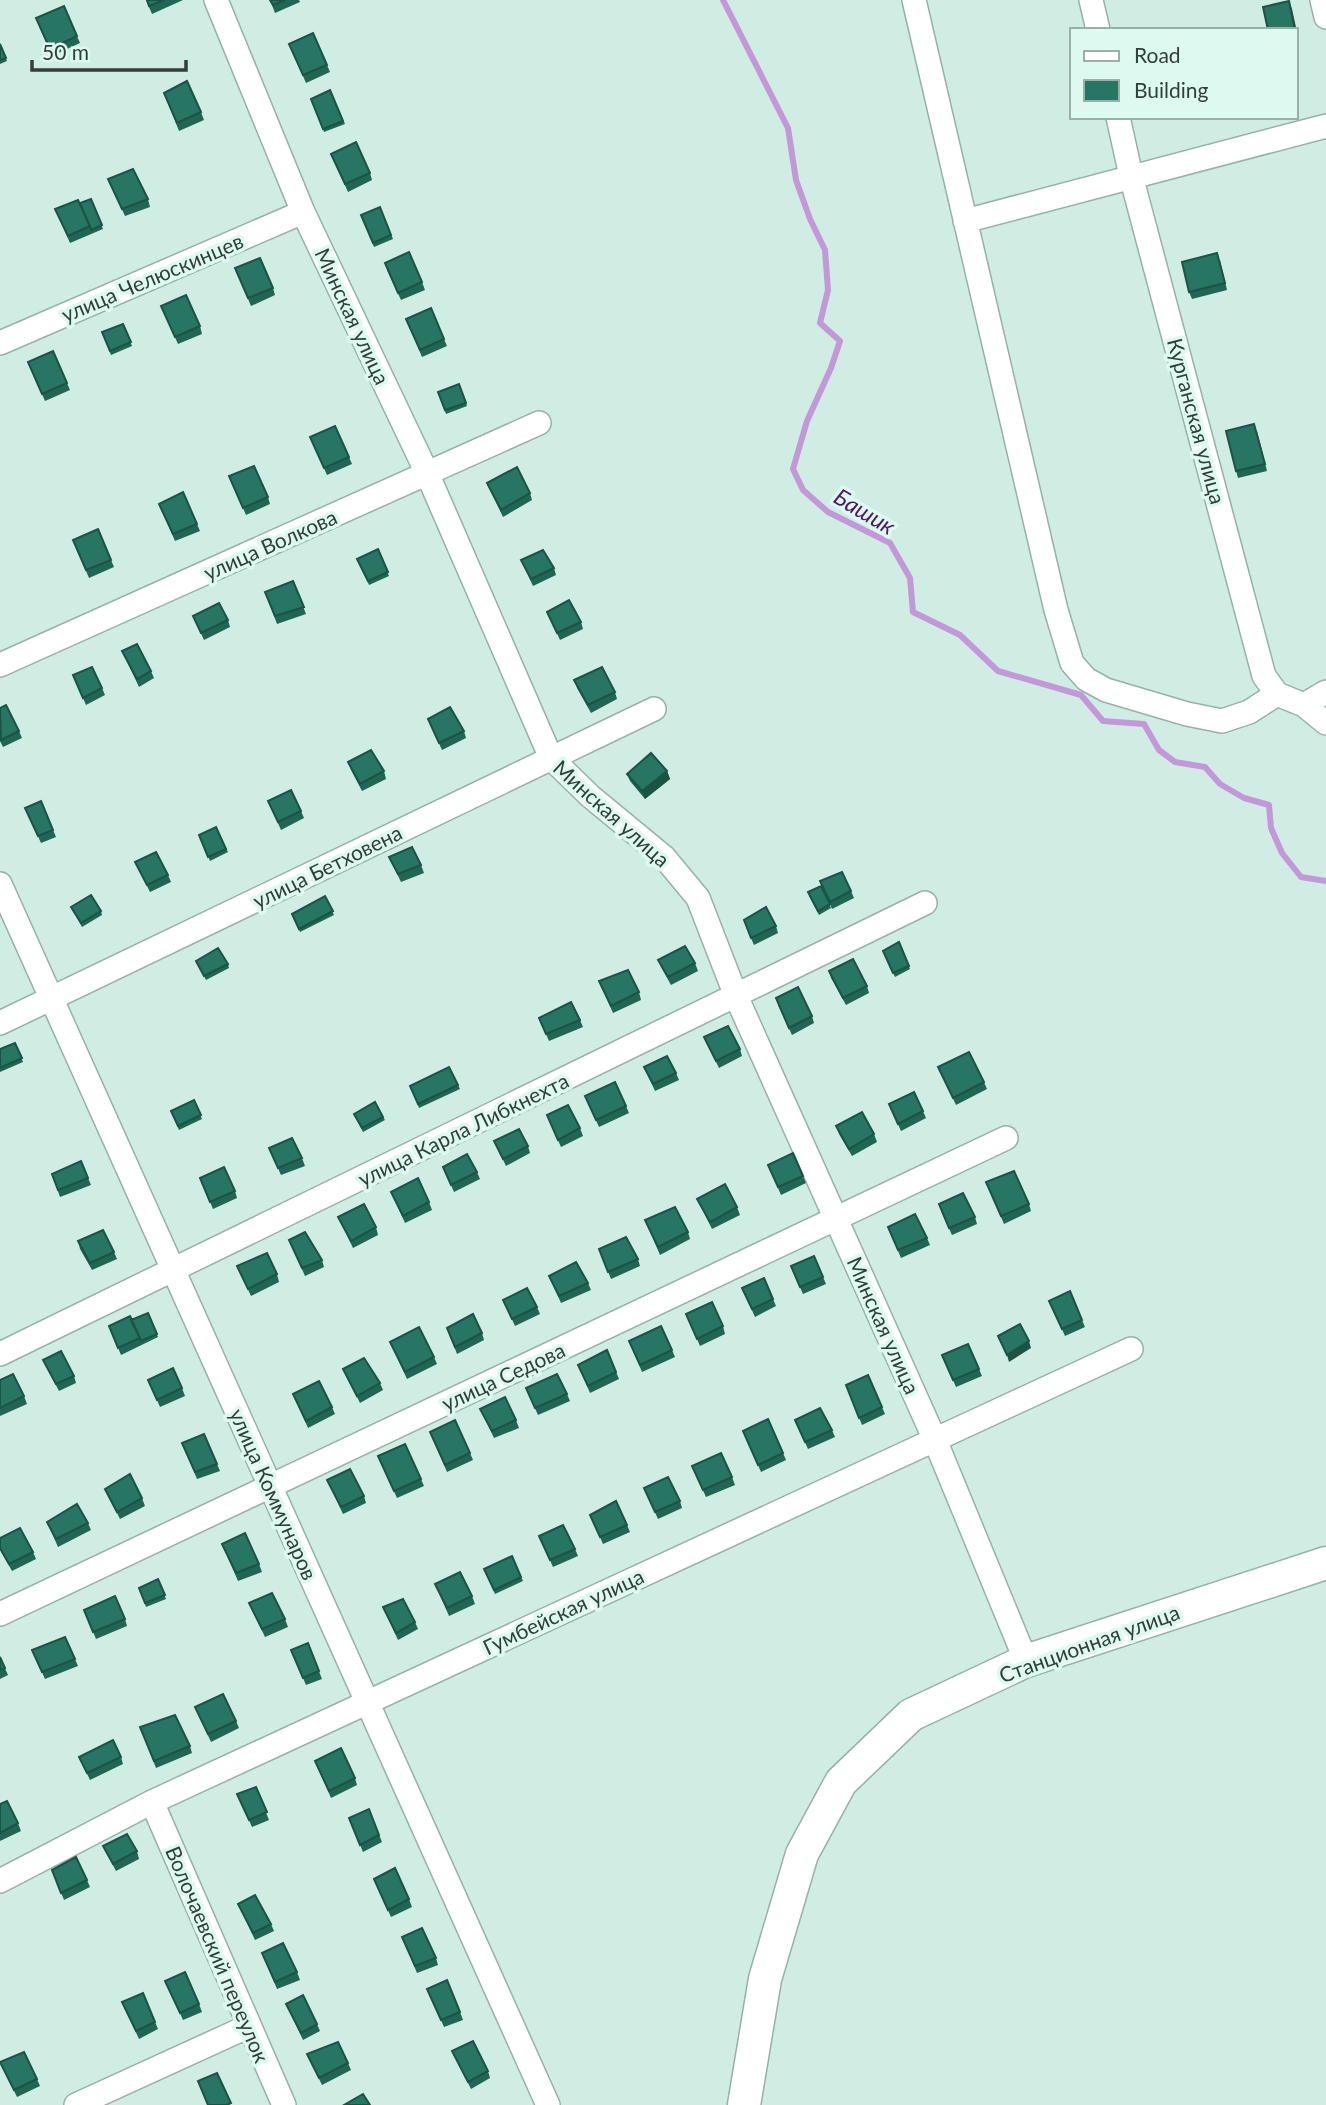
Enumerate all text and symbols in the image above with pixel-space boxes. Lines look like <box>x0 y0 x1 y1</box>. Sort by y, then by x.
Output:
scale bar <box>32 28 186 72</box>
legend <box>1070 28 1298 119</box>
text: 50 m <box>42 39 89 64</box>
text: Road <box>1134 42 1181 67</box>
text: Building <box>1134 77 1209 102</box>
street label: улица Челюскинцев <box>57 227 247 327</box>
street label: Минская улица <box>310 244 396 388</box>
street label: Курганская улица <box>1163 335 1231 507</box>
water label: Башик <box>829 482 901 540</box>
street label: улица Волкова <box>199 503 341 585</box>
street label: Минская улица <box>549 754 675 872</box>
street label: улица Бетховена <box>248 819 406 913</box>
street label: улица Карла Либкнехта <box>354 1067 572 1191</box>
street label: Минская улица <box>843 1252 925 1398</box>
street label: улица Седова <box>437 1337 569 1415</box>
street label: улица Коммунаров <box>225 1405 323 1583</box>
street label: Гумбейская улица <box>479 1563 647 1659</box>
street label: Станционная улица <box>995 1599 1183 1687</box>
street label: Волочаевский переулок <box>161 1842 275 2066</box>

